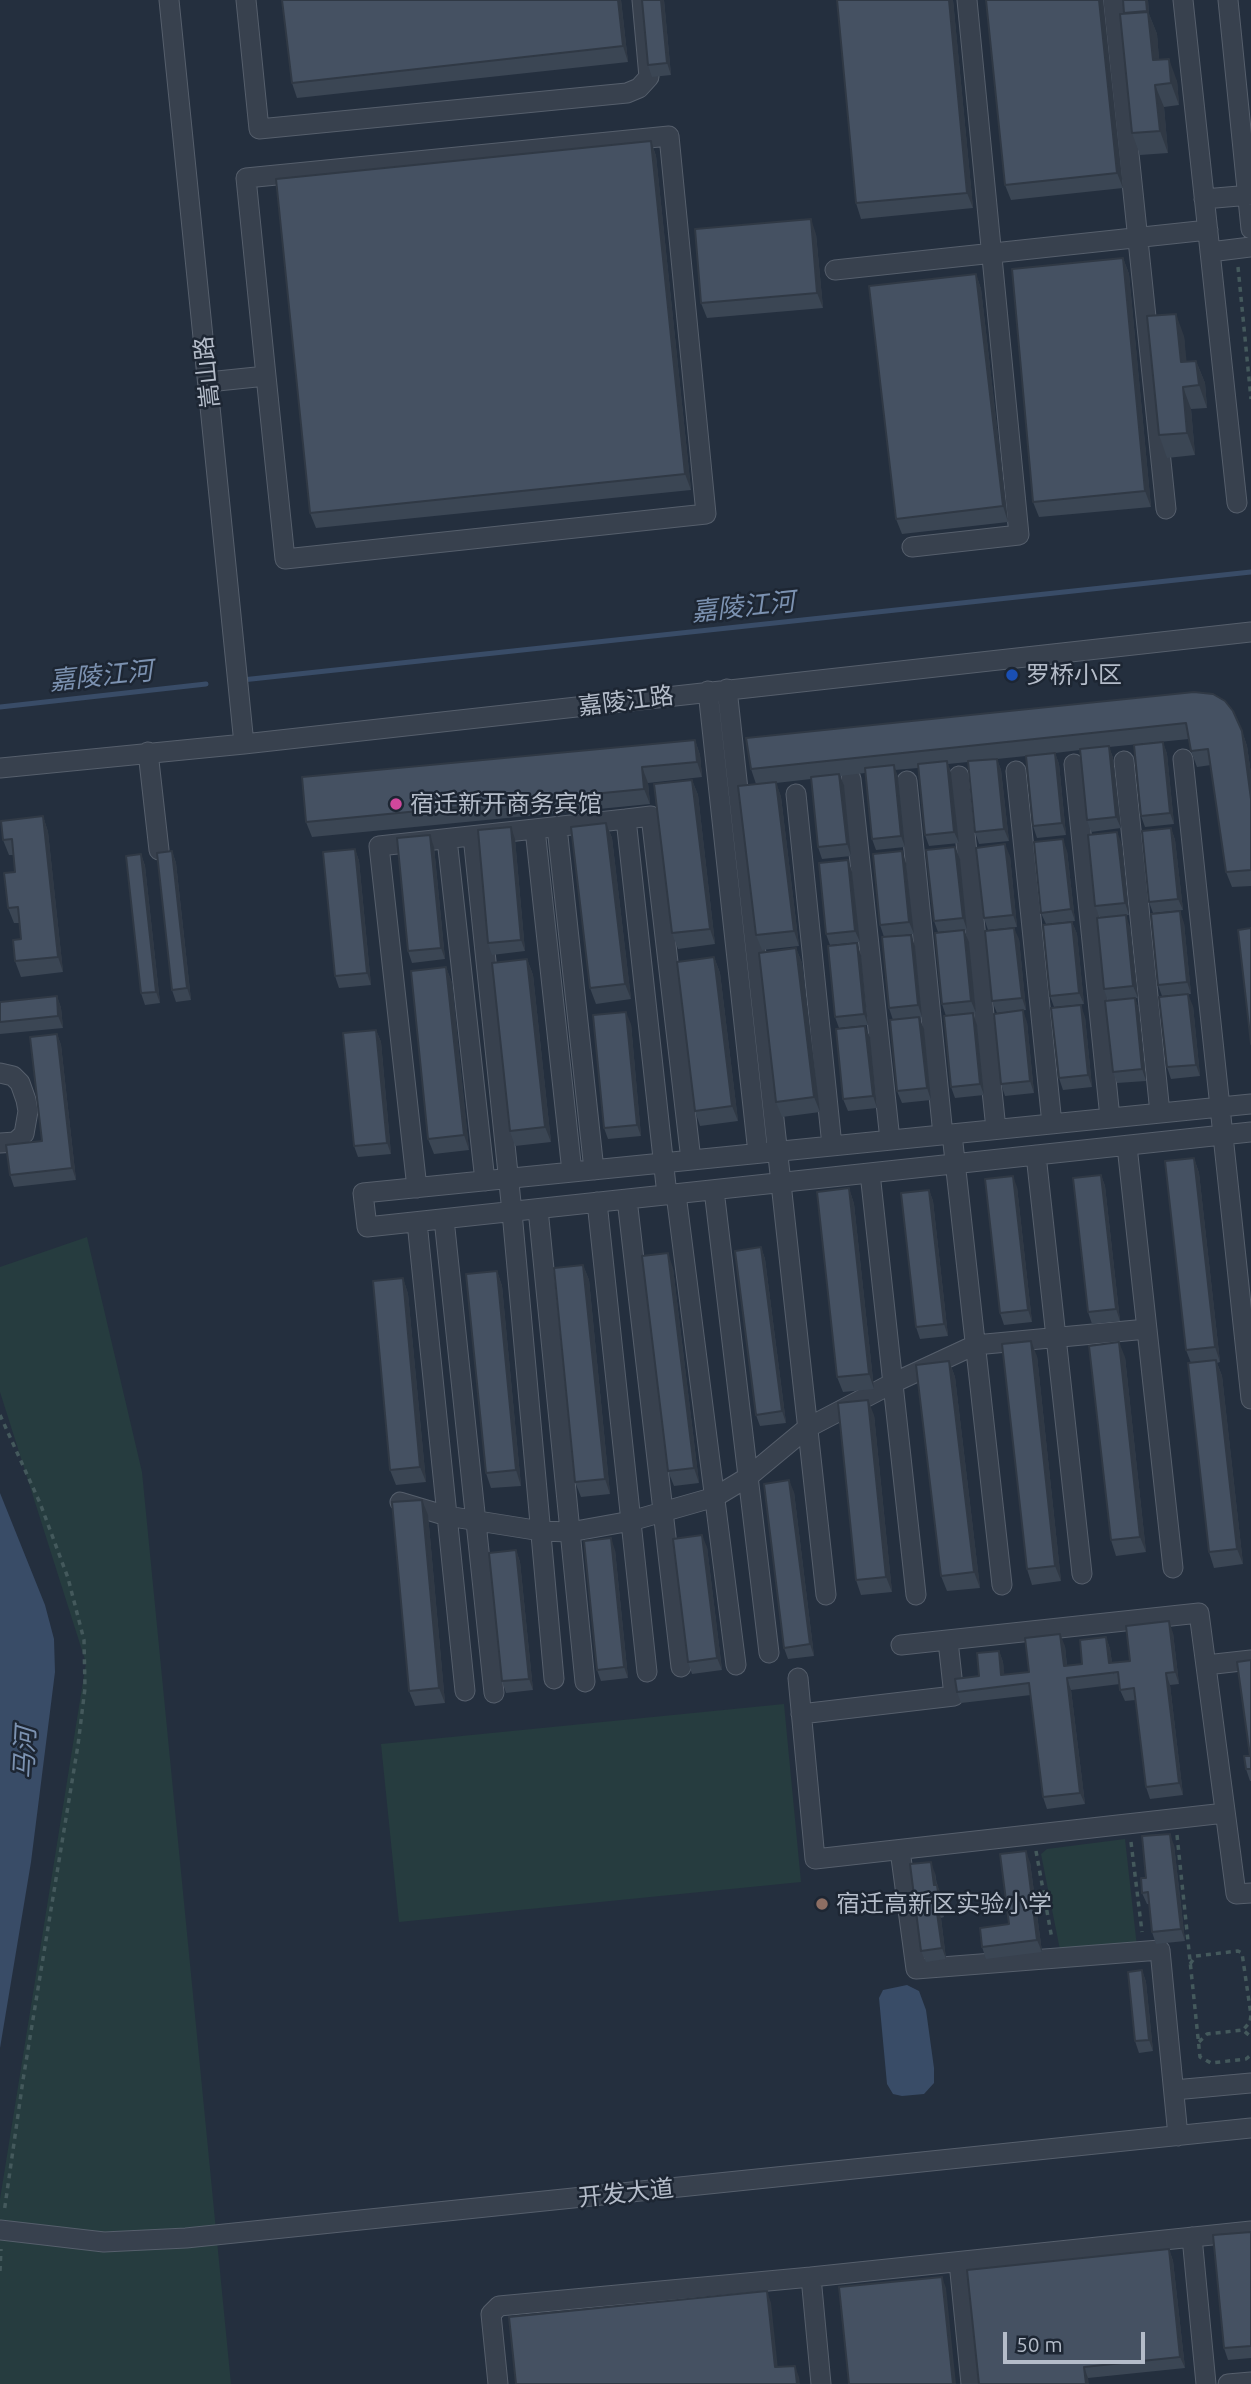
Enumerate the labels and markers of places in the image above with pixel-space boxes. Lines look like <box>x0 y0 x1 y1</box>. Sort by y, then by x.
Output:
place label: 罗桥小区 <box>1026 661 1122 689</box>
marker: 罗桥小区 <box>1004 667 1020 683</box>
place label: 宿迁新开商务宾馆 <box>410 790 602 818</box>
marker: 宿迁新开商务宾馆 <box>388 796 404 812</box>
place label: 宿迁高新区实验小学 <box>836 1890 1052 1918</box>
marker: 宿迁高新区实验小学 <box>814 1896 830 1912</box>

